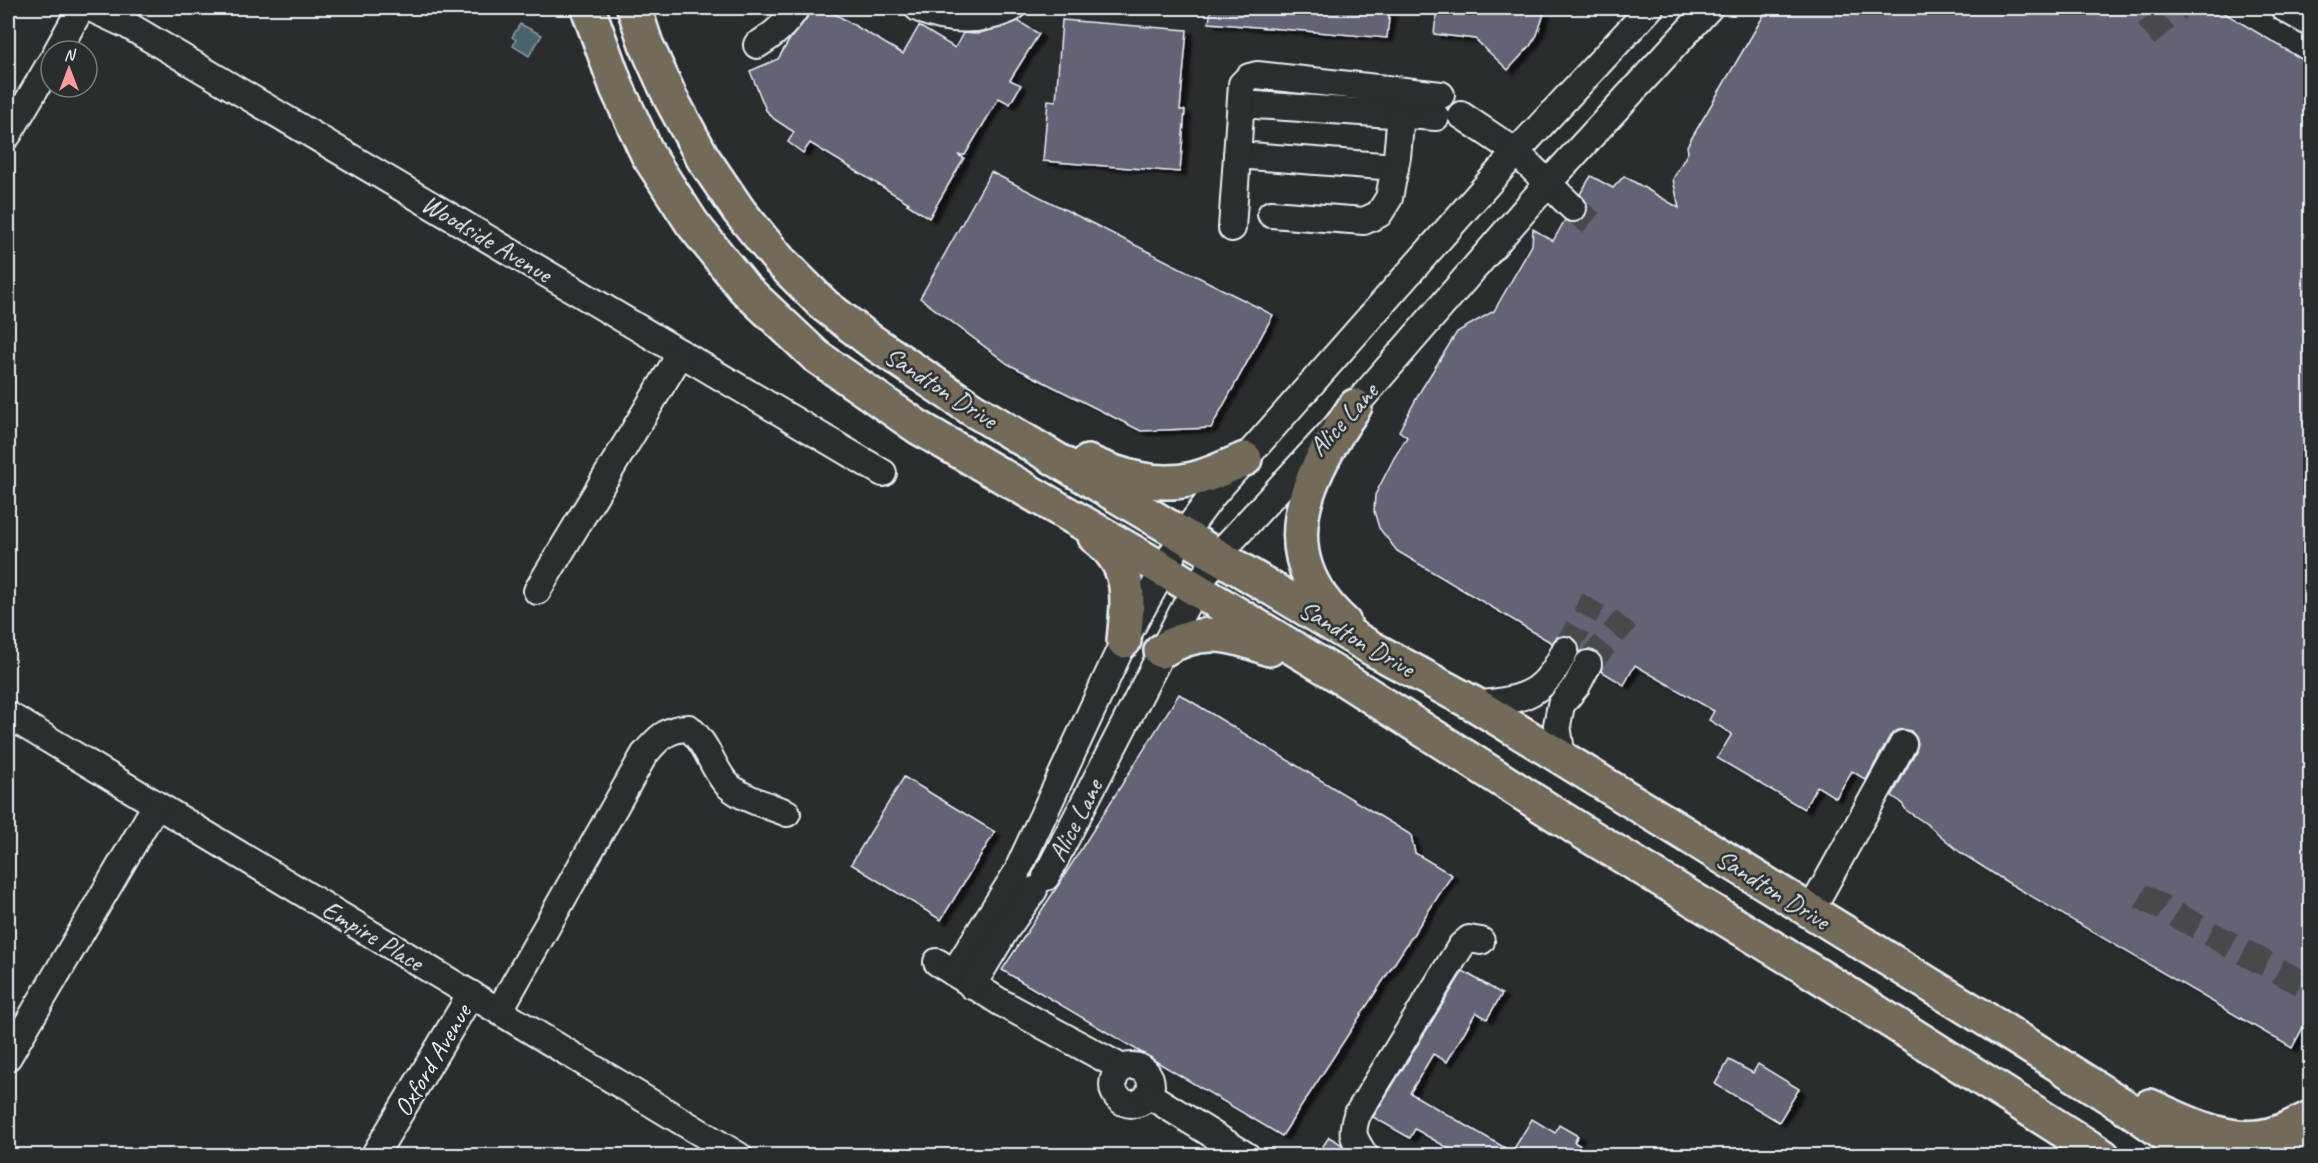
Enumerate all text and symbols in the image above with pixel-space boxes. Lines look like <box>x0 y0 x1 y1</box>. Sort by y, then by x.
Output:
north arrow <box>39 39 99 99</box>
text: N <box>64 45 77 65</box>
street label: Woodside Avenue <box>416 187 560 291</box>
street label: Sandton Drive <box>878 339 1005 437</box>
street label: Alice Lane <box>1302 374 1387 463</box>
street label: Sandton Drive <box>1293 592 1423 686</box>
street label: Alice Lane <box>1041 771 1111 867</box>
street label: Sandton Drive <box>1710 842 1838 939</box>
street label: Empire Place <box>316 892 431 980</box>
street label: Oxford Avenue <box>386 996 480 1122</box>

